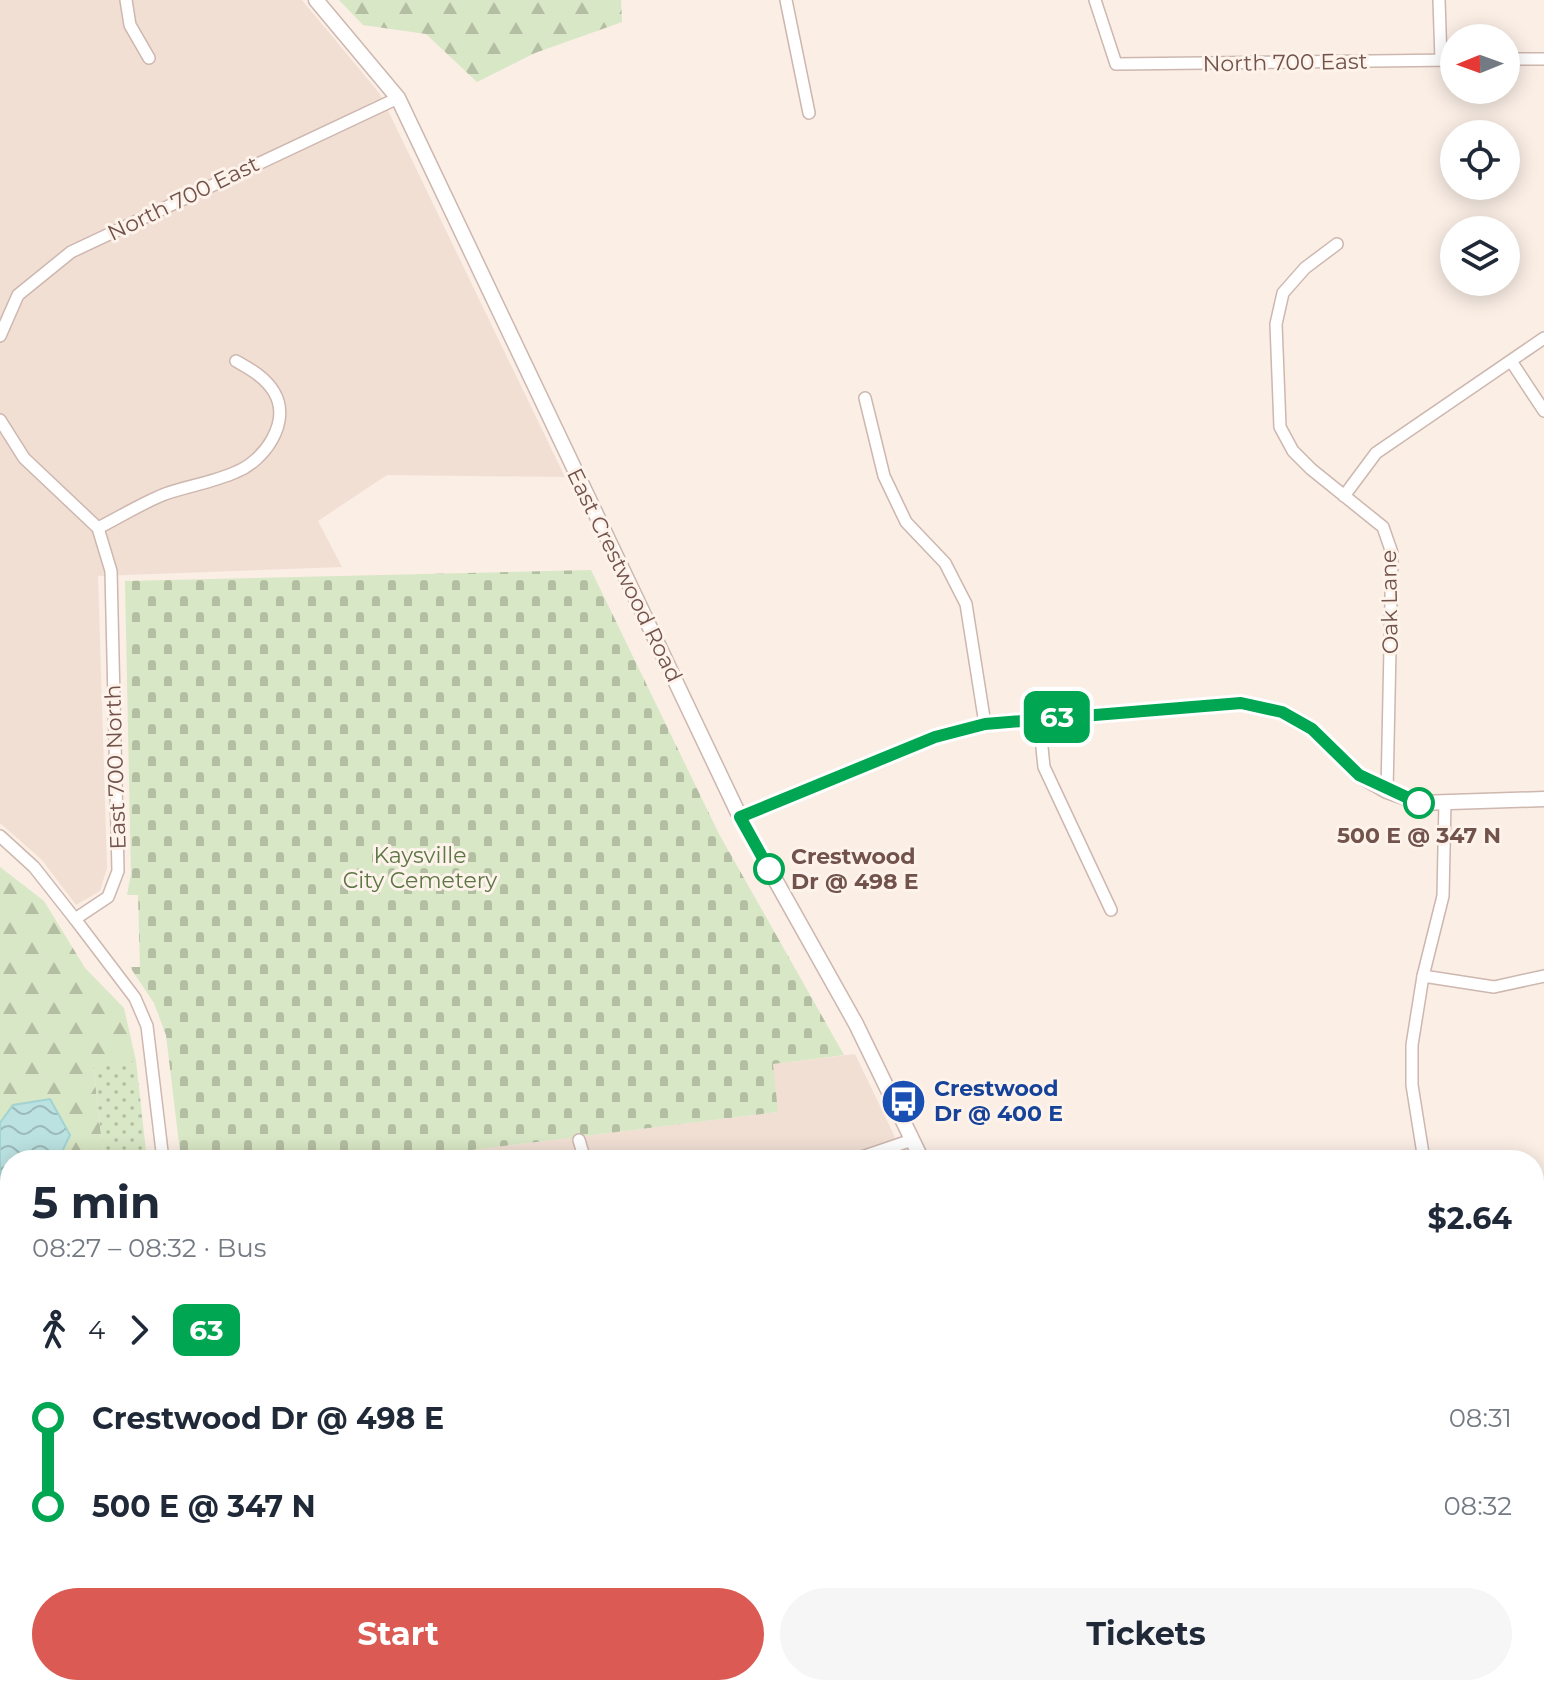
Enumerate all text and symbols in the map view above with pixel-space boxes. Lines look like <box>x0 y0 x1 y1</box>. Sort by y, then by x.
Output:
north arrow <box>1440 24 1520 104</box>
map controls <box>1440 24 1520 296</box>
street label: North 700 East <box>1202 48 1368 77</box>
button: locate <box>1440 120 1520 200</box>
street label: North 700 East <box>103 150 263 247</box>
button: layers <box>1440 216 1520 296</box>
street label: East Crestwood Road <box>561 464 688 687</box>
street label: Oak Lane <box>1375 550 1404 654</box>
street label: East 700 North <box>99 684 132 850</box>
line badge: 63 <box>1021 691 1093 743</box>
text: 63 <box>1040 700 1074 734</box>
marker: 500 E @ 347 N <box>1404 788 1434 818</box>
place label: 500 E @ 347 N <box>1337 822 1501 849</box>
park label: Kaysville City Cemetery <box>343 842 497 894</box>
place label: Crestwood Dr @ 498 E <box>791 843 918 895</box>
marker: Crestwood Dr @ 498 E <box>754 854 784 884</box>
place label: Crestwood Dr @ 400 E <box>934 1075 1063 1127</box>
bus stop icon: Crestwood Dr @ 400 E <box>879 1077 927 1125</box>
text: 5 min <box>32 1175 160 1229</box>
text: $2.64 <box>1428 1200 1512 1237</box>
text: 08:27 – 08:32 · Bus <box>32 1232 267 1264</box>
icon: walk <box>32 1308 76 1352</box>
icon: forward <box>117 1308 161 1352</box>
text: 63 <box>189 1313 224 1347</box>
text: 4 <box>88 1314 105 1346</box>
text: Crestwood Dr @ 498 E <box>92 1400 444 1437</box>
text: 08:31 <box>1449 1402 1512 1434</box>
text: 500 E @ 347 N <box>92 1488 316 1525</box>
text: 08:32 <box>1443 1490 1512 1522</box>
button: Start <box>32 1588 764 1680</box>
button: Tickets <box>780 1588 1512 1680</box>

